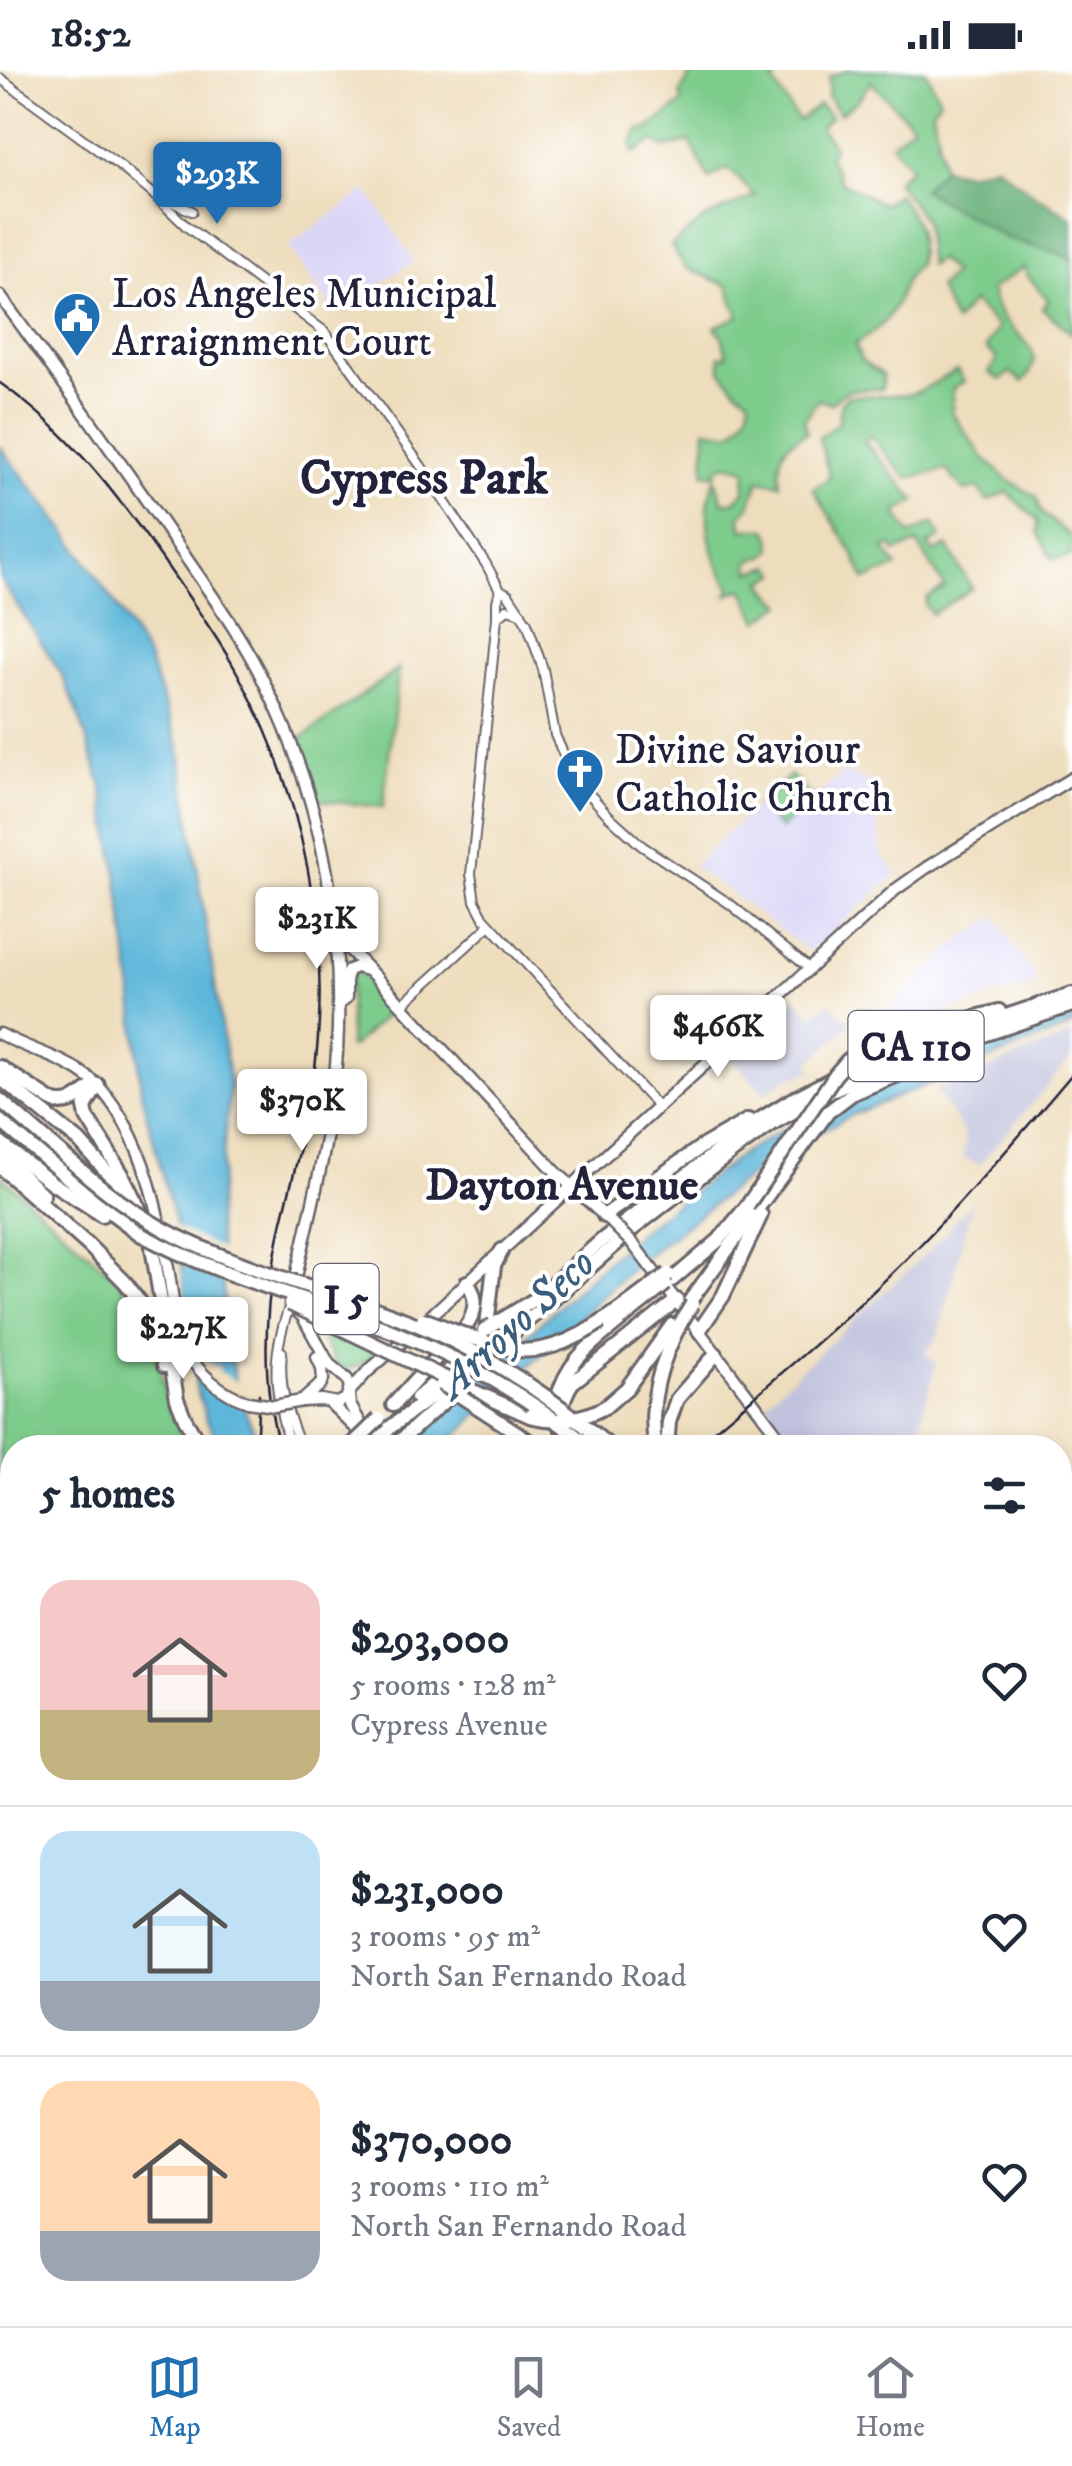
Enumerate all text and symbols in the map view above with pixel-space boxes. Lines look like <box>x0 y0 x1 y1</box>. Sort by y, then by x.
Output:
text: 18:52 <box>50 11 130 59</box>
pin: $293K <box>147 142 287 227</box>
text: $293K <box>175 154 259 194</box>
place label: Los Angeles Municipal Arraignment Court <box>112 269 497 369</box>
public building icon: Los Angeles Municipal Arraignment Court <box>51 290 103 358</box>
district label: Cypress Park <box>300 449 549 509</box>
place label: Divine Saviour Catholic Church <box>615 725 893 825</box>
church icon: Divine Saviour Catholic Church <box>554 746 606 814</box>
pin: $231K <box>247 887 387 972</box>
text: $231K <box>277 899 357 939</box>
pin: $466K <box>648 995 788 1080</box>
text: $466K <box>672 1007 764 1047</box>
road number: CA 110 <box>848 1011 984 1081</box>
pin: $370K <box>232 1069 372 1154</box>
text: $370K <box>259 1081 345 1121</box>
district label: Dayton Avenue <box>426 1158 699 1214</box>
water label: Arroyo Seco <box>423 1236 608 1414</box>
road number: I 5 <box>314 1264 378 1334</box>
pin: $227K <box>113 1297 253 1382</box>
text: $227K <box>139 1309 227 1349</box>
icon: filters <box>977 1468 1032 1523</box>
text: 5 homes <box>40 1469 175 1521</box>
text: $293,000 <box>350 1614 509 1666</box>
icon: home <box>120 1620 240 1740</box>
icon: heart <box>977 1653 1032 1708</box>
text: 5 rooms · 128 m² <box>350 1666 556 1706</box>
text: Cypress Avenue <box>350 1706 548 1746</box>
text: $231,000 <box>350 1865 504 1917</box>
icon: home <box>120 1871 240 1991</box>
icon: heart <box>977 1904 1032 1959</box>
text: 3 rooms · 95 m² <box>350 1917 540 1957</box>
text: North San Fernando Road <box>350 1957 686 1997</box>
text: $370,000 <box>350 2115 512 2167</box>
icon: home <box>120 2121 240 2241</box>
icon: heart <box>977 2154 1032 2209</box>
text: 3 rooms · 110 m² <box>350 2167 549 2207</box>
text: North San Fernando Road <box>350 2207 686 2247</box>
tab: Map <box>147 2350 202 2445</box>
tab: Saved <box>497 2350 561 2445</box>
tab: Home <box>856 2350 925 2445</box>

